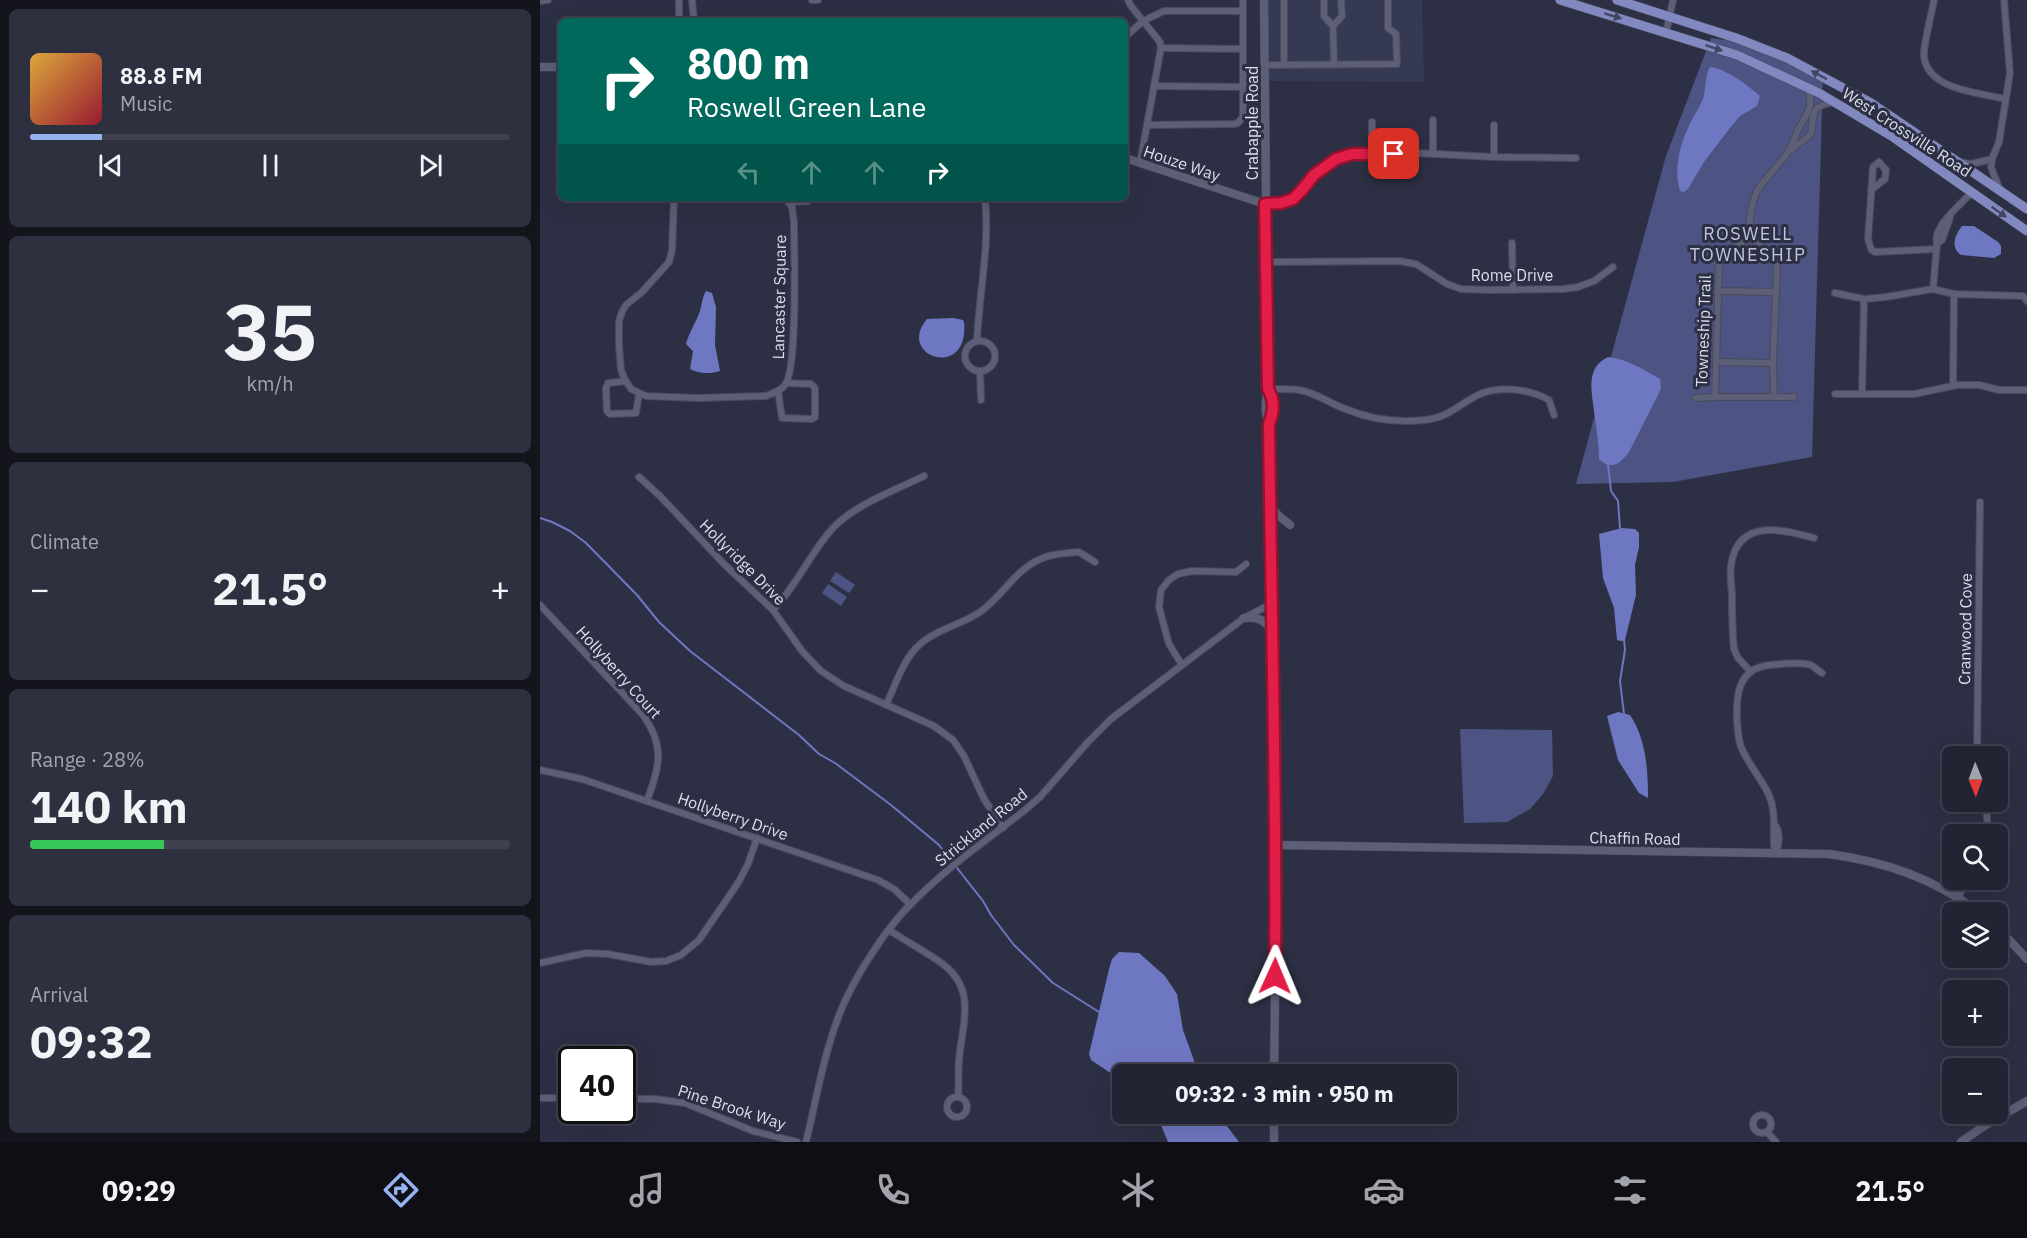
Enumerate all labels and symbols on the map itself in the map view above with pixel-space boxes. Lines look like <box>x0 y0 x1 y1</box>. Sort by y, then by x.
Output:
one-way arrow <box>1604 12 1622 21</box>
one-way arrow <box>1705 44 1723 53</box>
street label: Crabapple Road <box>1242 66 1262 180</box>
one-way arrow <box>1811 70 1828 80</box>
street label: West Crossville Road <box>1839 83 1975 181</box>
pin <box>1368 128 1419 179</box>
street label: Houze Way <box>1141 141 1223 185</box>
one-way arrow <box>1991 206 2007 218</box>
district label: ROSWELL TOWNESHIP <box>1690 222 1806 266</box>
street label: Lancaster Square <box>768 234 790 360</box>
street label: Rome Drive <box>1471 265 1554 285</box>
street label: Towneship Trail <box>1691 275 1715 387</box>
street label: Hollyridge Drive <box>696 515 791 610</box>
street label: Cranwood Cove <box>1954 573 1976 685</box>
street label: Hollyberry Court <box>572 621 666 723</box>
north arrow <box>1942 746 2008 812</box>
street label: Strickland Road <box>931 784 1031 870</box>
street label: Hollyberry Drive <box>675 788 791 844</box>
street label: Chaffin Road <box>1589 827 1681 849</box>
position arrow <box>1243 944 1307 1008</box>
speed limit sign: 40 <box>558 1046 636 1124</box>
street label: Pine Brook Way <box>676 1080 788 1134</box>

